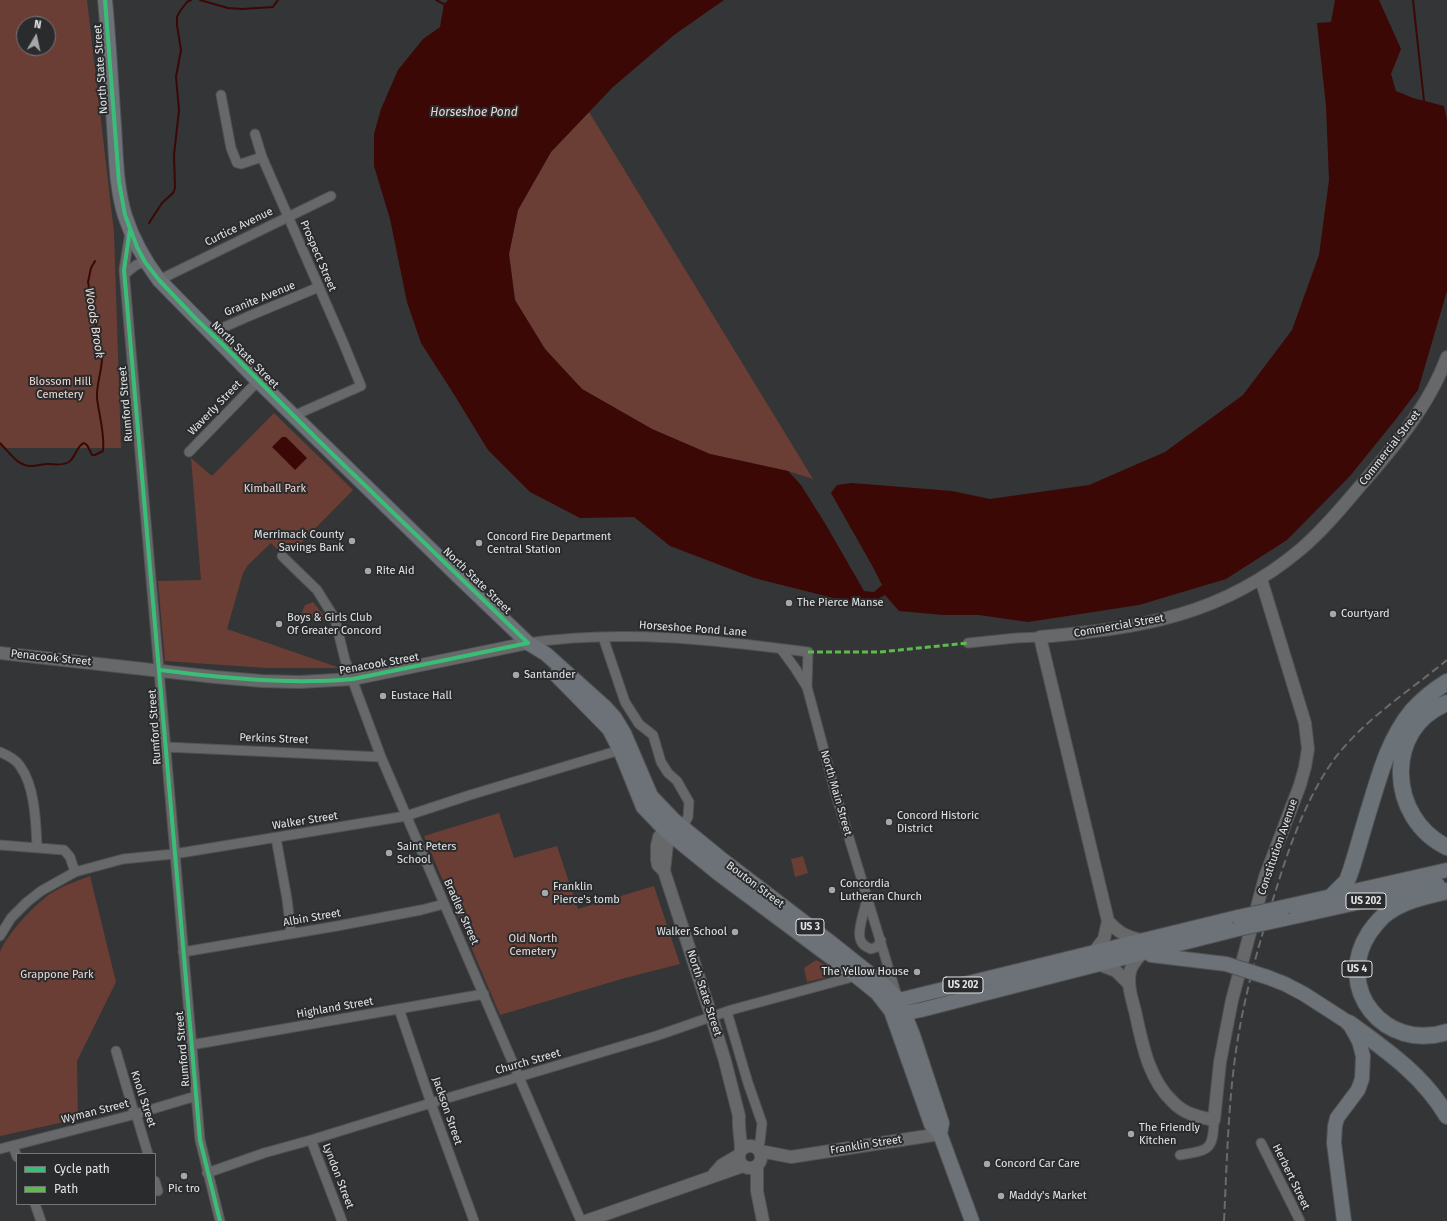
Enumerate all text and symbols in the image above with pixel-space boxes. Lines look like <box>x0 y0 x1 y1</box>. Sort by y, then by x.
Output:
north arrow <box>16 16 56 56</box>
text: N <box>33 18 42 32</box>
street label: North State Street <box>91 24 111 114</box>
water label: Horseshoe Pond <box>430 106 518 120</box>
street label: Curtice Avenue <box>203 205 275 249</box>
street label: Prospect Street <box>297 218 339 294</box>
street label: Granite Avenue <box>222 279 298 319</box>
water label: Woods Brook <box>81 287 107 359</box>
street label: North State Street <box>209 319 281 391</box>
street label: Rumford Street <box>116 366 136 442</box>
park label: Blossom Hill Cemetery <box>29 375 91 401</box>
street label: Waverly Street <box>185 378 245 438</box>
street label: Commercial Street <box>1357 408 1423 488</box>
park label: Kimball Park <box>244 482 306 496</box>
place label: Merrimack County Savings Bank <box>254 528 344 554</box>
place label: Concord Fire Department Central Station <box>487 530 611 556</box>
marker: Merrimack County Savings Bank <box>347 536 357 546</box>
marker: Concord Fire Department Central Station <box>474 538 484 548</box>
street label: North State Street <box>440 545 514 617</box>
place label: Rite Aid <box>376 564 414 578</box>
marker: Rite Aid <box>363 566 373 576</box>
place label: The Pierce Manse <box>797 596 884 610</box>
marker: The Pierce Manse <box>784 598 794 608</box>
place label: Courtyard <box>1341 607 1390 621</box>
marker: Courtyard <box>1328 609 1338 619</box>
place label: Boys & Girls Club Of Greater Concord <box>287 611 382 637</box>
street label: Commercial Street <box>1073 612 1165 640</box>
marker: Boys & Girls Club Of Greater Concord <box>274 619 284 629</box>
street label: Horseshoe Pond Lane <box>639 619 747 639</box>
street label: Penacook Street <box>10 647 92 669</box>
street label: Penacook Street <box>338 650 420 678</box>
place label: Santander <box>524 668 576 682</box>
marker: Santander <box>511 670 521 680</box>
street label: Rumford Street <box>146 689 164 765</box>
place label: Eustace Hall <box>391 689 452 703</box>
marker: Eustace Hall <box>378 691 388 701</box>
street label: Perkins Street <box>239 731 309 747</box>
street label: North Main Street <box>817 749 855 837</box>
street label: Constitution Avenue <box>1255 797 1301 897</box>
street label: Walker Street <box>271 809 339 833</box>
place label: Concord Historic District <box>897 809 979 835</box>
marker: Concord Historic District <box>884 817 894 827</box>
place label: Saint Peters School <box>397 840 456 866</box>
marker: Saint Peters School <box>384 848 394 858</box>
street label: Bouton Street <box>723 859 787 911</box>
street label: Bradley Street <box>441 877 481 947</box>
place label: Concordia Lutheran Church <box>840 877 922 903</box>
place label: Franklin Pierce's tomb <box>553 880 620 906</box>
marker: Concordia Lutheran Church <box>827 885 837 895</box>
marker: Franklin Pierce's tomb <box>540 888 550 898</box>
road number: US 202 <box>1346 893 1386 909</box>
street label: Albin Street <box>282 906 342 930</box>
road number: US 3 <box>796 919 824 935</box>
place label: Walker School <box>657 925 727 939</box>
marker: Walker School <box>730 927 740 937</box>
park label: Old North Cemetery <box>509 932 557 958</box>
street label: North State Street <box>684 948 724 1038</box>
road number: US 4 <box>1342 961 1372 977</box>
place label: The Yellow House <box>822 965 909 979</box>
marker: The Yellow House <box>912 967 922 977</box>
park label: Grappone Park <box>20 968 94 982</box>
road number: US 202 <box>943 977 983 993</box>
street label: Highland Street <box>296 995 374 1021</box>
street label: Rumford Street <box>173 1011 193 1087</box>
street label: Church Street <box>494 1046 562 1078</box>
street label: Knoll Street <box>128 1069 158 1129</box>
street label: Jackson Street <box>429 1075 465 1147</box>
street label: Wyman Street <box>60 1097 130 1127</box>
place label: The Friendly Kitchen <box>1139 1121 1200 1147</box>
marker: The Friendly Kitchen <box>1126 1129 1136 1139</box>
street label: Franklin Street <box>829 1133 903 1157</box>
street label: Lyndon Street <box>320 1142 356 1210</box>
street label: Herbert Street <box>1269 1142 1313 1212</box>
legend <box>16 1153 156 1205</box>
place label: Concord Car Care <box>995 1157 1080 1171</box>
marker: Concord Car Care <box>982 1159 992 1169</box>
text: Cycle path <box>54 1162 110 1176</box>
marker: Pic tro <box>179 1171 189 1181</box>
text: Path <box>54 1182 78 1196</box>
place label: Pic tro <box>168 1182 200 1196</box>
place label: Maddy's Market <box>1009 1189 1087 1203</box>
marker: Maddy's Market <box>996 1191 1006 1201</box>

